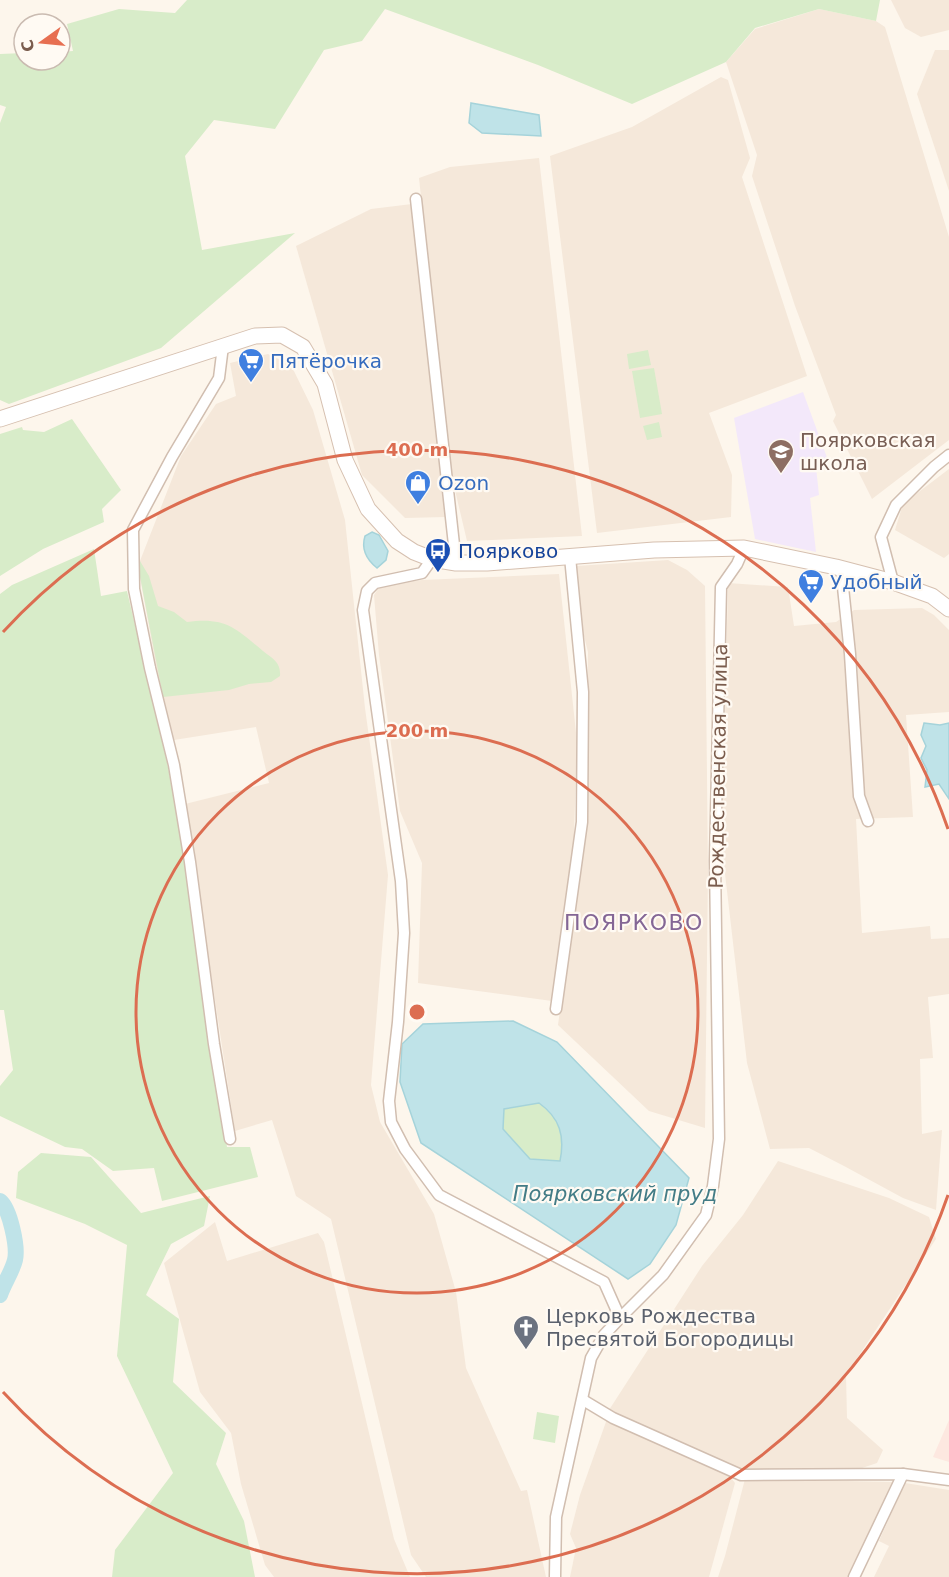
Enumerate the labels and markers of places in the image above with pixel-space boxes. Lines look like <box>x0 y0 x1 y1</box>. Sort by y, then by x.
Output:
supermarket icon: Пятёрочка <box>236 346 266 384</box>
place label: Пятёрочка <box>270 349 382 373</box>
place label: Поярковская школа <box>800 428 935 475</box>
school or university icon: Поярковская школа <box>766 437 796 475</box>
shop icon: Ozon <box>403 468 433 506</box>
place label: Ozon <box>438 471 489 495</box>
bus stop icon: Поярково <box>423 536 453 574</box>
place label: Поярково <box>458 539 558 563</box>
supermarket icon: Удобный <box>796 567 826 605</box>
place label: Удобный <box>830 570 922 594</box>
centre of rings <box>407 1002 427 1022</box>
place label: Церковь Рождества Пресвятой Богородицы <box>546 1304 794 1351</box>
church icon: Церковь Рождества Пресвятой Богородицы <box>511 1313 541 1351</box>

